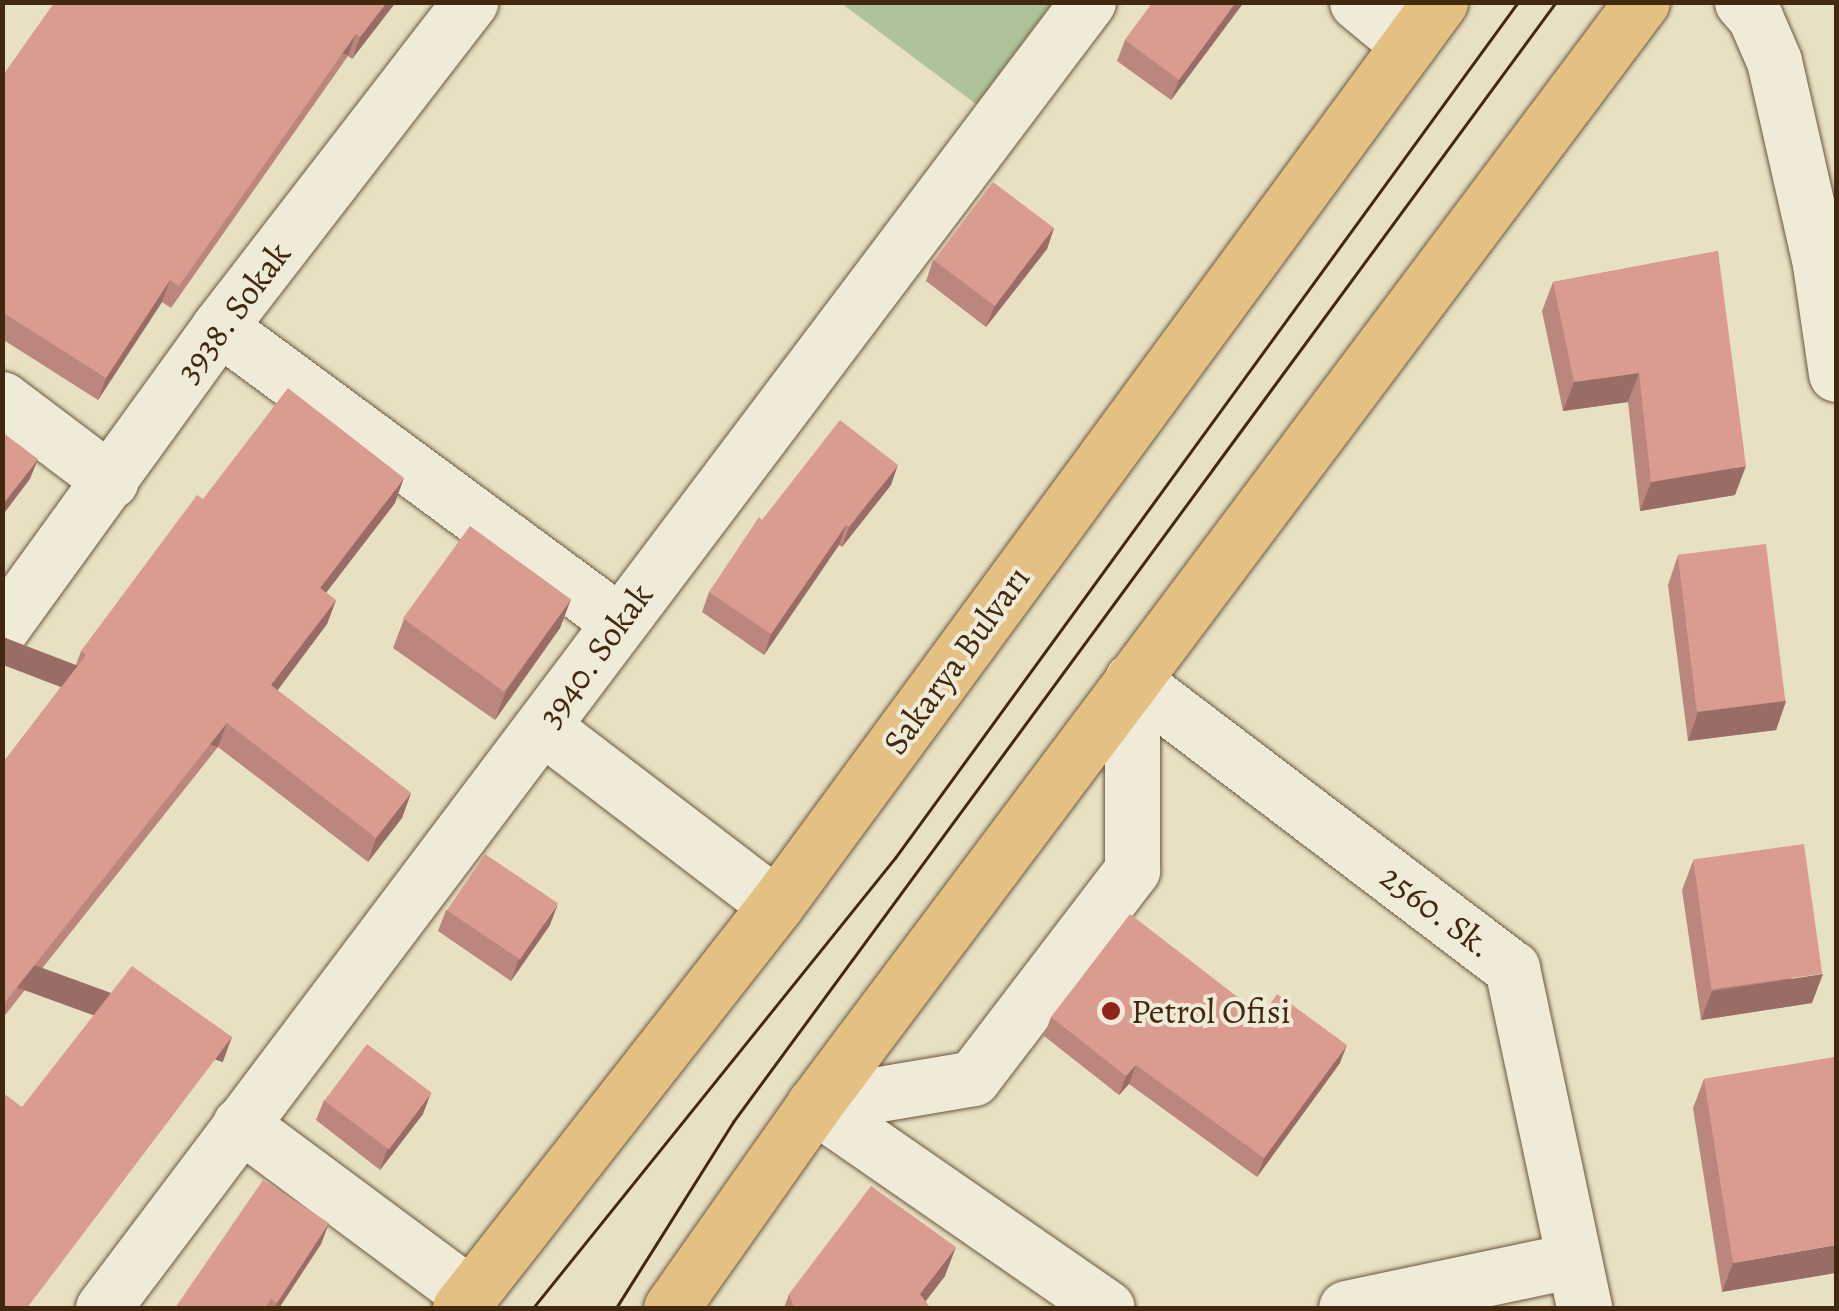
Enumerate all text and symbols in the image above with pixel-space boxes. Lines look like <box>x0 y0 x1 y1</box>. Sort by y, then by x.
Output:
street label: 3938. Sokak <box>166 233 300 391</box>
street label: Sakarya Bulvarı <box>874 558 1038 762</box>
street label: 3940. Sokak <box>529 575 661 735</box>
street label: 2560. Sk. <box>1372 855 1502 967</box>
place label: Petrol Ofisi <box>1131 990 1291 1032</box>
marker: Petrol Ofisi <box>1100 1000 1122 1022</box>

